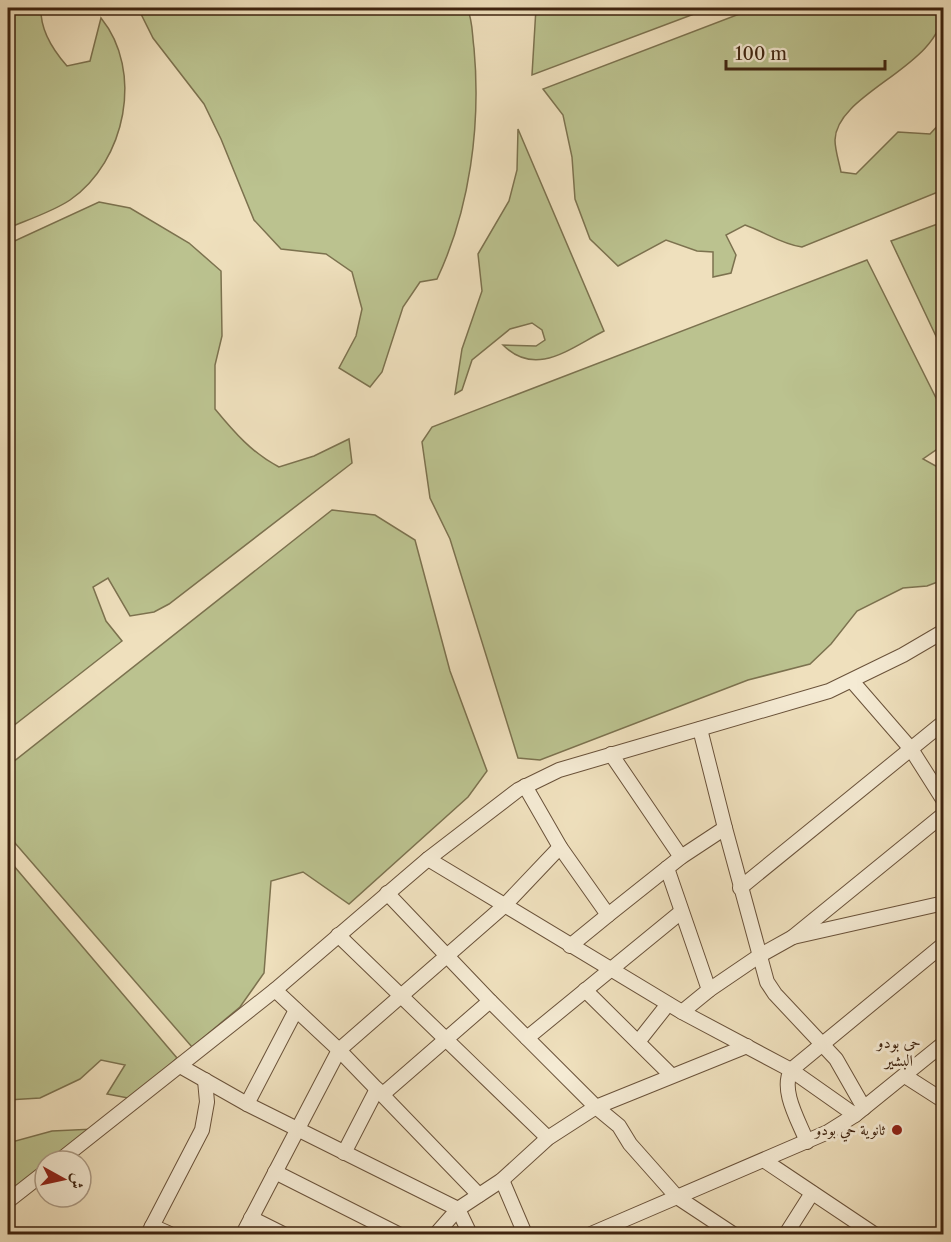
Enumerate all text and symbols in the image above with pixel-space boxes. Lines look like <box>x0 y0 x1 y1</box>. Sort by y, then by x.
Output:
scale bar <box>726 33 885 71</box>
text: 100 m <box>735 43 787 65</box>
district label: حي بودو البشير <box>875 1032 921 1070</box>
place label: ثانوية حي بودو <box>813 1120 885 1142</box>
marker: ثانوية حي بودو <box>890 1123 904 1137</box>
north arrow <box>33 1149 93 1209</box>
text: ش <box>67 1172 89 1190</box>

